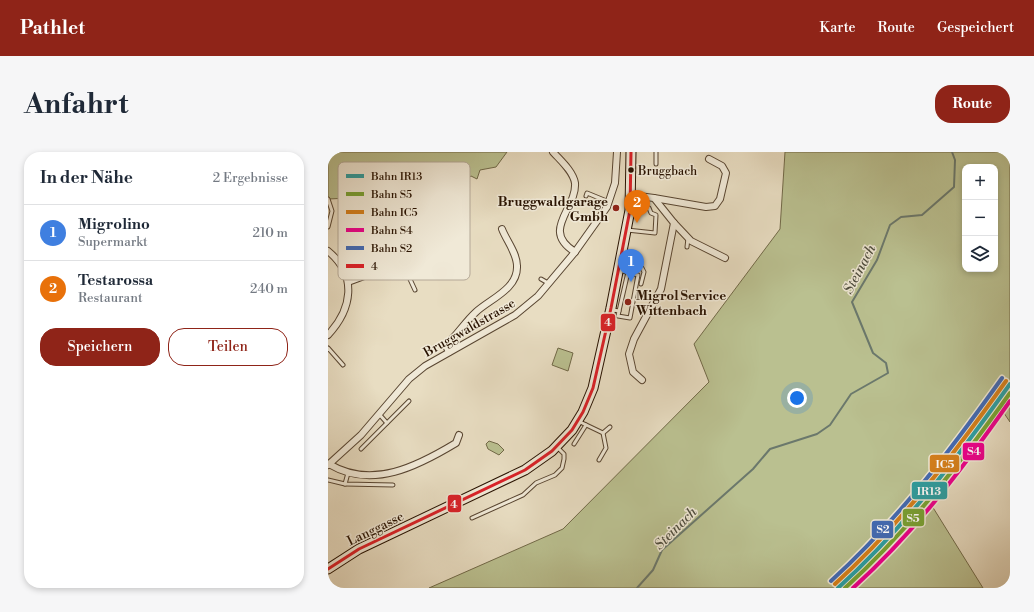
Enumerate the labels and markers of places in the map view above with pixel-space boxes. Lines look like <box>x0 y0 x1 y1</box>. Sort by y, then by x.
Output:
place label: Bruggbach <box>637 164 697 179</box>
marker: Bruggbach <box>626 165 636 175</box>
pin: 2 <box>624 190 650 223</box>
place label: Bruggwaldgarage Gmbh <box>498 194 608 225</box>
marker: Bruggwaldgarage Gmbh <box>611 203 621 213</box>
pin: 1 <box>618 249 644 282</box>
place label: Migrol Service Wittenbach <box>635 288 726 319</box>
marker: Migrol Service Wittenbach <box>623 297 633 307</box>

